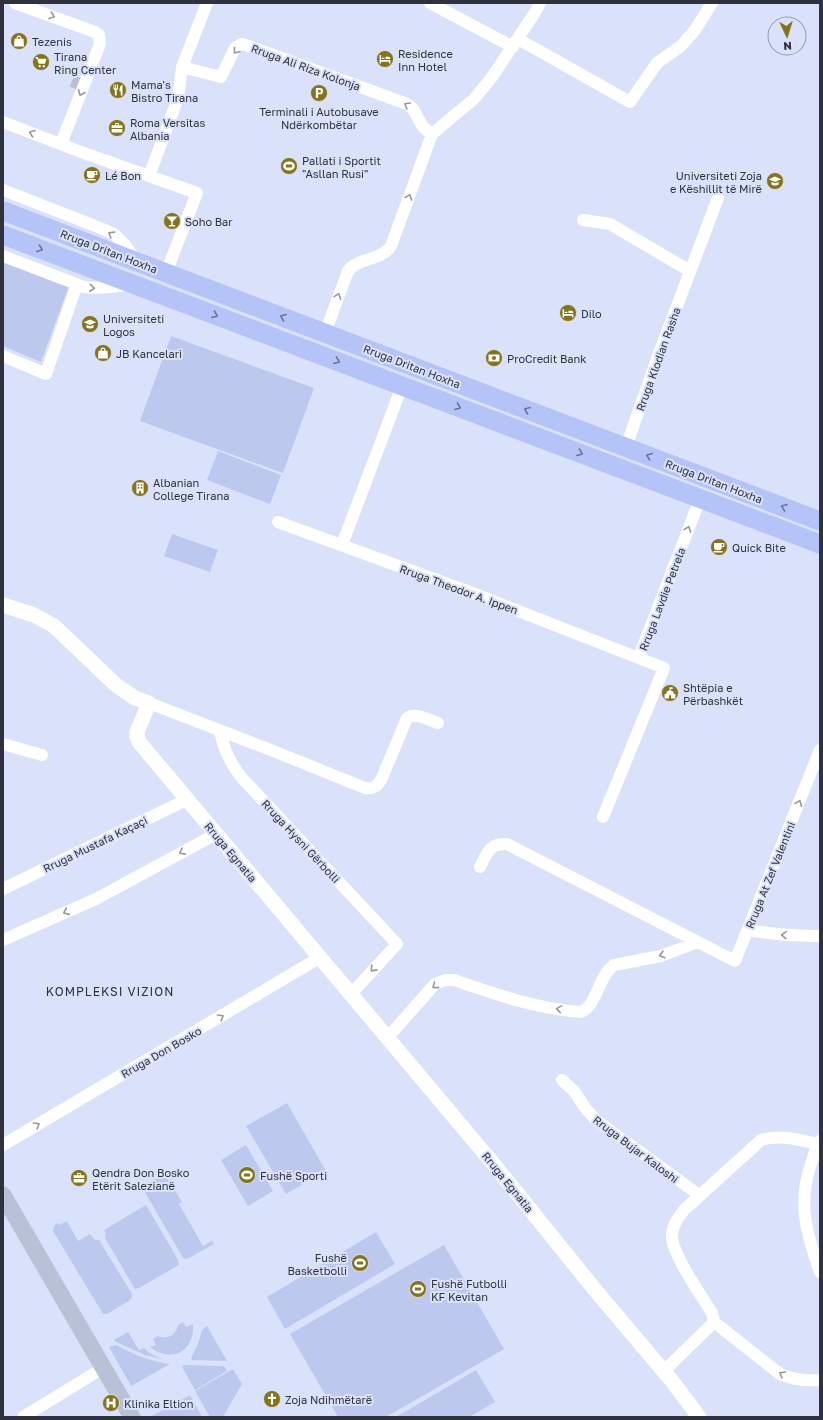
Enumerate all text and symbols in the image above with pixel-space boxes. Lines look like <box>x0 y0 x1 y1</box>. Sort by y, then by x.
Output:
one-way arrow <box>49 12 56 20</box>
north arrow <box>767 16 807 56</box>
shop icon: Tezenis <box>9 31 29 51</box>
place label: Tezenis <box>32 35 72 48</box>
text: N <box>783 40 792 53</box>
street label: Rruga Ali Riza Kolonja <box>250 41 362 93</box>
one-way arrow <box>233 46 240 53</box>
place label: Residence Inn Hotel <box>398 47 453 73</box>
hotel icon: Residence Inn Hotel <box>375 49 395 69</box>
place label: Tirana Ring Center <box>54 50 117 76</box>
supermarket icon: Tirana Ring Center <box>31 52 51 72</box>
place label: Mama's Bistro Tirana <box>131 78 198 104</box>
restaurant icon: Mama's Bistro Tirana <box>108 80 128 100</box>
parking icon: Terminali i Autobusave Ndërkombëtar <box>309 83 329 103</box>
one-way arrow <box>78 89 86 97</box>
one-way arrow <box>404 103 411 110</box>
place label: Terminali i Autobusave Ndërkombëtar <box>259 105 379 131</box>
place label: Roma Versitas Albania <box>130 116 205 142</box>
office icon: Roma Versitas Albania <box>107 118 127 138</box>
one-way arrow <box>29 129 36 137</box>
place label: Pallati i Sportit "Asllan Rusi" <box>302 154 381 180</box>
sports icon: Pallati i Sportit "Asllan Rusi" <box>279 156 299 176</box>
cafe icon: Lé Bon <box>82 165 102 185</box>
place label: Lé Bon <box>105 169 141 182</box>
place label: Universiteti Zoja e Këshillit të Mirë <box>670 169 762 195</box>
school or university icon: Universiteti Zoja e Këshillit të Mirë <box>765 171 785 191</box>
one-way arrow <box>404 194 412 201</box>
bar icon: Soho Bar <box>162 211 182 231</box>
place label: Soho Bar <box>185 215 233 228</box>
street label: Rruga Dritan Hoxha <box>59 226 159 276</box>
one-way arrow <box>109 232 116 239</box>
one-way arrow <box>36 244 43 252</box>
one-way arrow <box>89 283 95 292</box>
one-way arrow <box>334 293 342 300</box>
hotel icon: Dilo <box>558 303 578 323</box>
street label: Rruga Klodian Rasha <box>633 305 683 413</box>
place label: Dilo <box>581 307 602 320</box>
one-way arrow <box>212 310 219 318</box>
place label: Universiteti Logos <box>103 312 164 338</box>
one-way arrow <box>280 313 287 321</box>
school or university icon: Universiteti Logos <box>80 314 100 334</box>
street label: Rruga Dritan Hoxha <box>362 341 462 391</box>
shop icon: JB Kancelari <box>93 343 113 363</box>
place label: JB Kancelari <box>116 347 182 360</box>
bank icon: ProCredit Bank <box>484 348 504 368</box>
place label: ProCredit Bank <box>507 352 586 365</box>
one-way arrow <box>333 356 340 364</box>
one-way arrow <box>455 403 462 411</box>
one-way arrow <box>524 406 531 414</box>
one-way arrow <box>576 449 583 457</box>
one-way arrow <box>645 453 652 461</box>
street label: Rruga Dritan Hoxha <box>664 456 764 506</box>
place label: Albanian College Tirana <box>153 476 229 502</box>
building icon: Albanian College Tirana <box>130 478 150 498</box>
one-way arrow <box>780 504 787 512</box>
one-way arrow <box>684 526 692 533</box>
cafe icon: Quick Bite <box>709 537 729 557</box>
place label: Quick Bite <box>732 541 786 554</box>
street label: Rruga Lavdie Petrela <box>636 546 688 652</box>
street label: Rruga Theodor A. Ippen <box>398 562 520 616</box>
place label: Shtëpia e Përbashkët <box>683 681 743 707</box>
public building icon: Shtëpia e Përbashkët <box>660 683 680 703</box>
street label: Rruga Hysni Gërbolli <box>259 797 343 885</box>
one-way arrow <box>794 799 802 807</box>
street label: Rruga Mustafa Kaçaçi <box>41 813 149 875</box>
street label: Rruga Egnatia <box>202 819 260 885</box>
street label: Rruga At Zef Valentini <box>743 820 797 930</box>
one-way arrow <box>178 848 186 855</box>
one-way arrow <box>63 907 71 915</box>
one-way arrow <box>781 931 787 940</box>
one-way arrow <box>658 950 665 959</box>
one-way arrow <box>371 964 378 972</box>
one-way arrow <box>433 981 440 988</box>
district label: KOMPLEKSI VIZION <box>46 984 174 999</box>
one-way arrow <box>556 1005 562 1014</box>
one-way arrow <box>217 1014 224 1021</box>
street label: Rruga Don Bosko <box>119 1024 204 1080</box>
street label: Rruga Bujar Kaloshi <box>591 1113 681 1185</box>
one-way arrow <box>33 1123 40 1130</box>
street label: Rruga Egnatia <box>480 1149 536 1215</box>
sports icon: Fushë Sporti <box>237 1165 257 1185</box>
place label: Qendra Don Bosko Etërit Salezianë <box>92 1166 190 1192</box>
office icon: Qendra Don Bosko Etërit Salezianë <box>69 1168 89 1188</box>
place label: Fushë Sporti <box>260 1169 327 1182</box>
place label: Fushë Basketbolli <box>287 1251 347 1277</box>
sports icon: Fushë Basketbolli <box>350 1253 370 1273</box>
place label: Fushë Futbolli KF Kevitan <box>431 1277 507 1303</box>
sports icon: Fushë Futbolli KF Kevitan <box>408 1279 428 1299</box>
one-way arrow <box>779 1372 786 1379</box>
church icon: Zoja Ndihmëtarë <box>262 1389 282 1409</box>
hospital icon: Klinika Eltion <box>101 1393 121 1413</box>
place label: Zoja Ndihmëtarë <box>285 1393 372 1406</box>
place label: Klinika Eltion <box>124 1397 193 1410</box>

